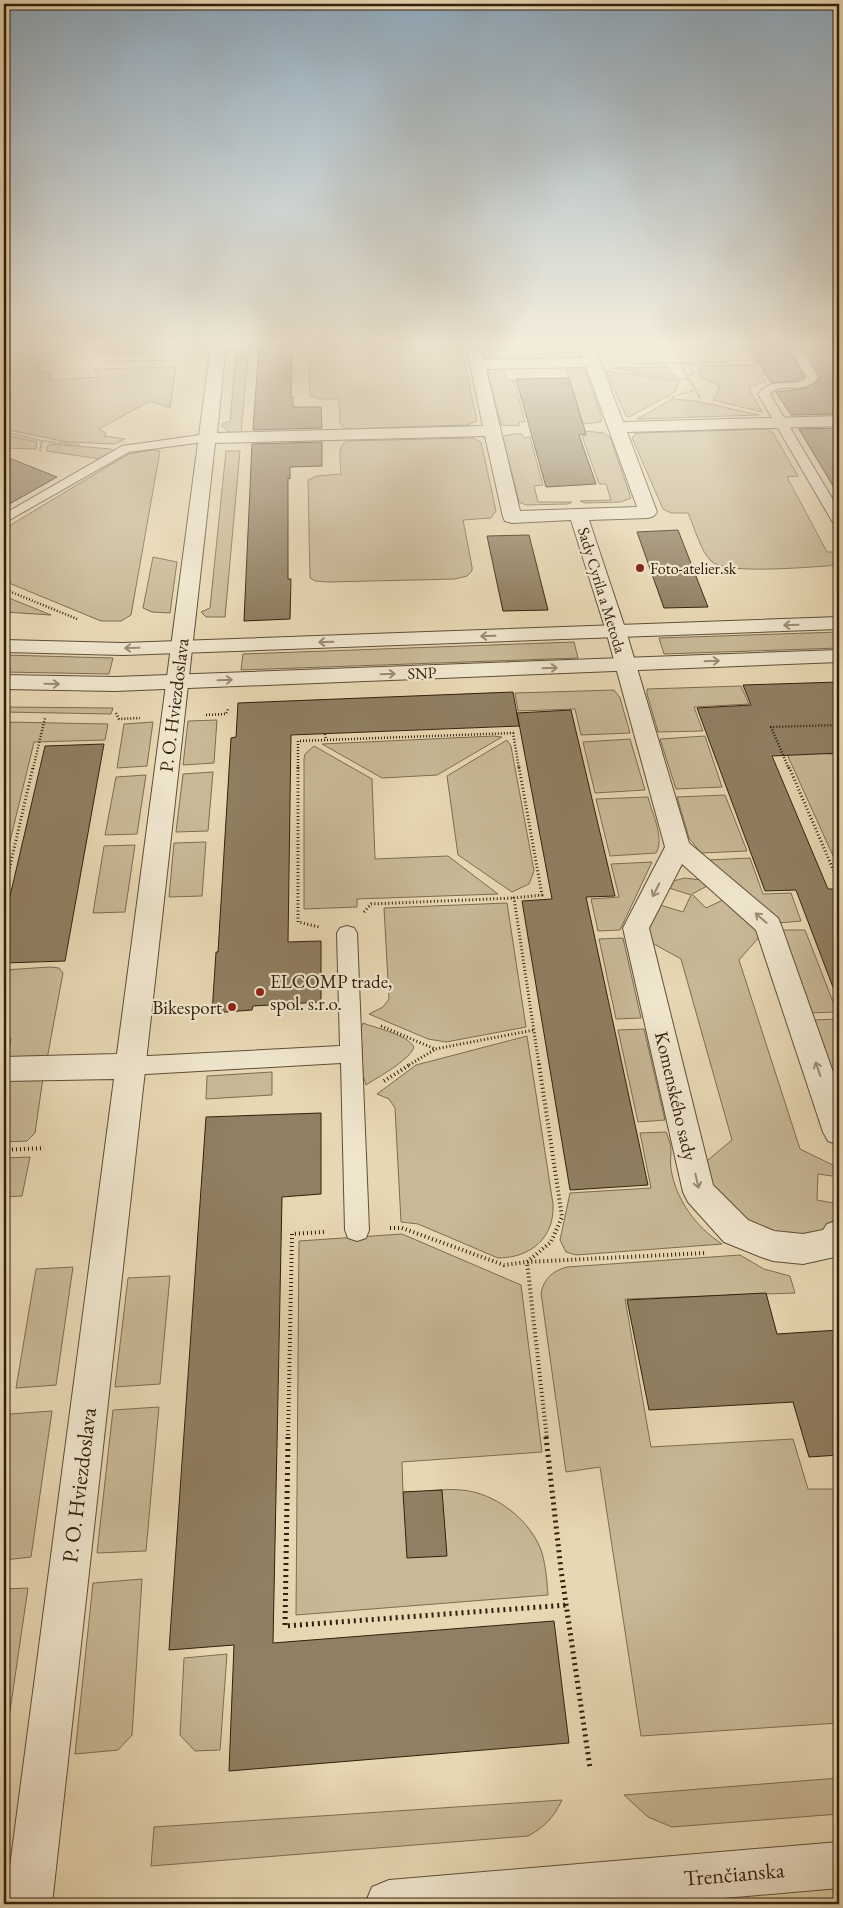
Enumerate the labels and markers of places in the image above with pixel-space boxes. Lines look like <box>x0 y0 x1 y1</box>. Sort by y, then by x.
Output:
place label: Foto-atelier.sk <box>650 558 737 579</box>
marker: Foto-atelier.sk <box>634 562 646 574</box>
place label: ELCOMP trade, spol. s.r.o. <box>270 969 393 1016</box>
marker: ELCOMP trade, spol. s.r.o. <box>254 986 266 998</box>
place label: Bikesport <box>152 995 222 1020</box>
marker: Bikesport <box>226 1001 238 1013</box>

